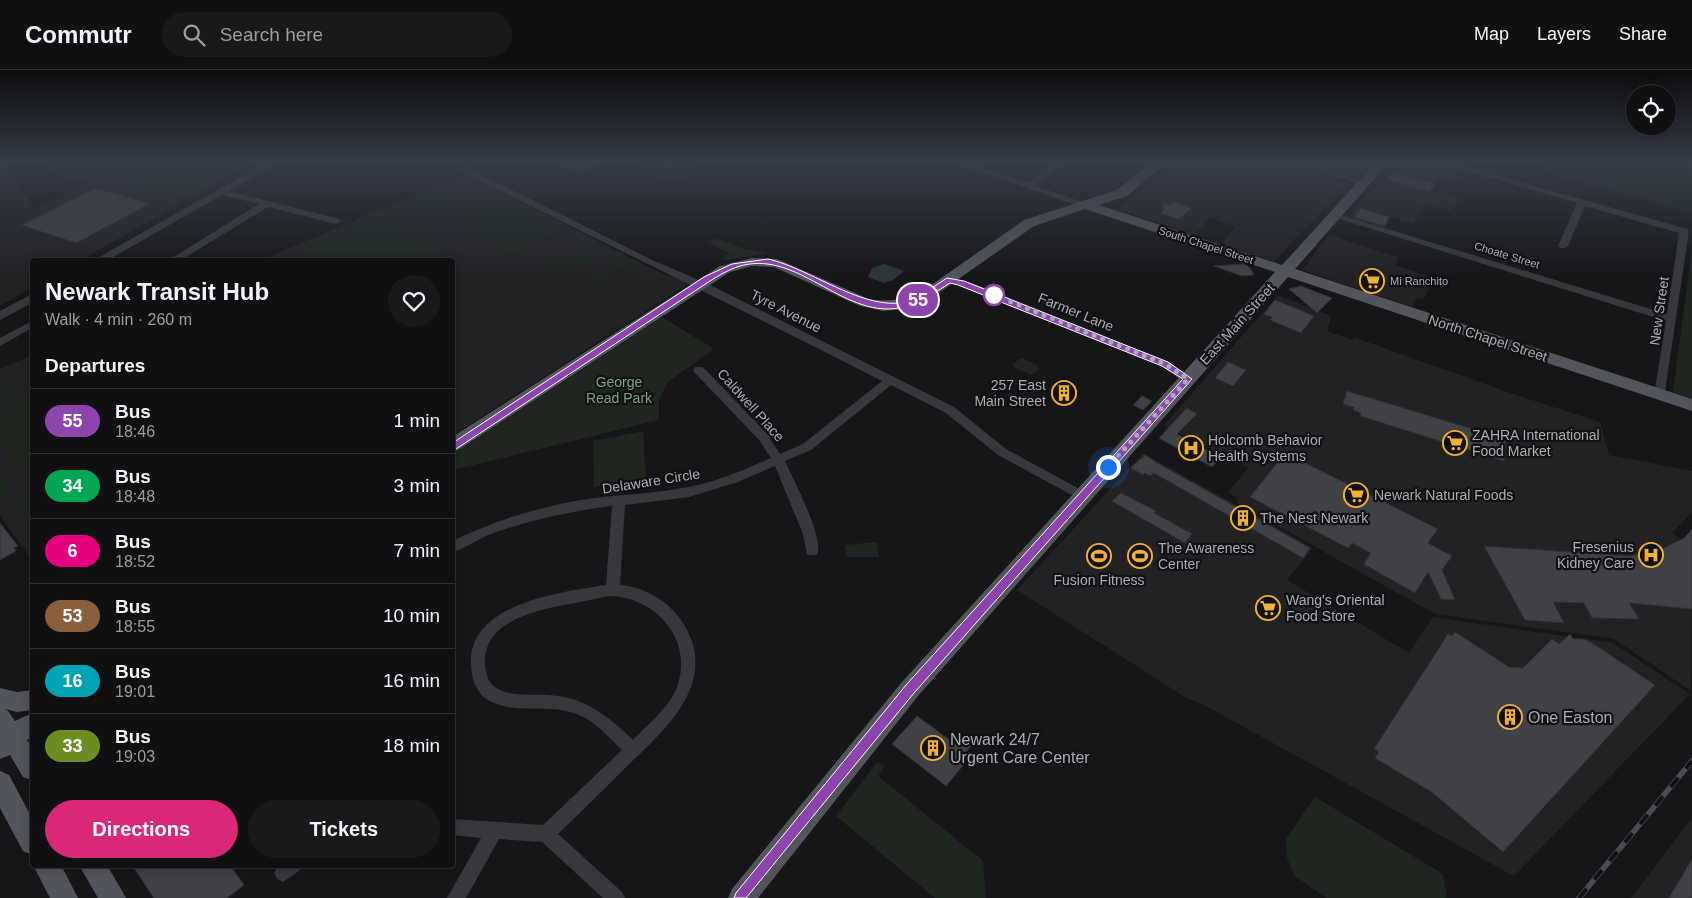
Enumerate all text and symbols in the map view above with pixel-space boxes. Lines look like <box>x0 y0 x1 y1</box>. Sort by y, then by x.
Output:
search box <box>162 12 512 57</box>
text: Commutr <box>25 21 132 48</box>
icon: search <box>180 21 208 49</box>
text: Search here <box>220 24 323 45</box>
text: Map <box>1474 24 1509 44</box>
text: Layers <box>1537 24 1591 44</box>
text: Share <box>1619 24 1667 44</box>
map controls <box>1626 85 1676 135</box>
button: locate <box>1626 85 1676 135</box>
street label: South Chapel Street <box>1157 224 1255 266</box>
street label: Choate Street <box>1473 239 1541 271</box>
supermarket icon: Mi Ranchito <box>1359 268 1385 294</box>
button: heart <box>388 275 440 327</box>
place label: Mi Ranchito <box>1390 275 1448 287</box>
street label: New Street <box>1646 275 1672 346</box>
text: Newark Transit Hub <box>45 278 269 305</box>
street label: East Main Street <box>1196 280 1278 368</box>
line badge: 55 <box>896 284 940 316</box>
unlabelled marker <box>983 284 1005 306</box>
street label: Tyre Avenue <box>748 286 824 336</box>
text: 55 <box>908 290 928 310</box>
street label: Farmer Lane <box>1036 290 1116 335</box>
text: Walk · 4 min · 260 m <box>45 311 192 328</box>
street label: North Chapel Street <box>1427 311 1549 365</box>
text: Departures <box>45 355 145 376</box>
street label: Caldwell Place <box>714 366 788 445</box>
park label: George Read Park <box>586 374 653 406</box>
place label: 257 East Main Street <box>974 377 1046 409</box>
building icon: 257 East Main Street <box>1051 380 1077 406</box>
text: Bus <box>115 401 151 422</box>
text: 1 min <box>394 410 440 431</box>
text: 55 <box>62 411 83 431</box>
text: 18:46 <box>115 423 155 440</box>
place label: ZAHRA International Food Market <box>1472 427 1600 459</box>
supermarket icon: ZAHRA International Food Market <box>1442 430 1468 456</box>
place label: Holcomb Behavior Health Systems <box>1208 432 1323 464</box>
hospital icon: Holcomb Behavior Health Systems <box>1178 435 1204 461</box>
your location <box>1096 455 1121 480</box>
street label: Delaware Circle <box>601 465 701 497</box>
text: Bus <box>115 466 151 487</box>
text: 3 min <box>394 475 440 496</box>
text: 34 <box>62 476 83 496</box>
supermarket icon: Newark Natural Foods <box>1343 482 1369 508</box>
place label: Newark Natural Foods <box>1374 487 1513 503</box>
text: 18:48 <box>115 488 155 505</box>
building icon: The Nest Newark <box>1230 505 1256 531</box>
place label: The Nest Newark <box>1260 510 1369 526</box>
text: Bus <box>115 531 151 552</box>
place label: Fresenius Kidney Care <box>1557 539 1634 571</box>
text: 7 min <box>394 540 440 561</box>
place label: The Awareness Center <box>1158 540 1254 572</box>
text: 6 <box>67 541 78 561</box>
hospital icon: Fresenius Kidney Care <box>1638 542 1664 568</box>
sports icon: Fusion Fitness <box>1086 543 1112 569</box>
sports icon: The Awareness Center <box>1127 543 1153 569</box>
text: 18:52 <box>115 553 155 570</box>
place label: Fusion Fitness <box>1053 572 1145 588</box>
place label: Wang's Oriental Food Store <box>1286 592 1385 624</box>
supermarket icon: Wang's Oriental Food Store <box>1255 595 1281 621</box>
text: Bus <box>115 596 151 617</box>
text: 10 min <box>383 605 440 626</box>
text: 53 <box>62 606 83 626</box>
text: 18:55 <box>115 618 155 635</box>
text: Bus <box>115 661 151 682</box>
text: 16 min <box>383 670 440 691</box>
text: 16 <box>62 671 83 691</box>
text: 19:01 <box>115 683 155 700</box>
building icon: One Easton <box>1497 704 1523 730</box>
place label: One Easton <box>1528 709 1613 726</box>
text: Bus <box>115 726 151 747</box>
place label: Newark 24/7 Urgent Care Center <box>950 731 1090 766</box>
text: 18 min <box>383 735 440 756</box>
building icon: Newark 24/7 Urgent Care Center <box>920 735 946 761</box>
text: 33 <box>62 736 83 756</box>
text: 19:03 <box>115 748 155 765</box>
button: Directions <box>45 800 238 858</box>
button: Tickets <box>248 800 440 858</box>

